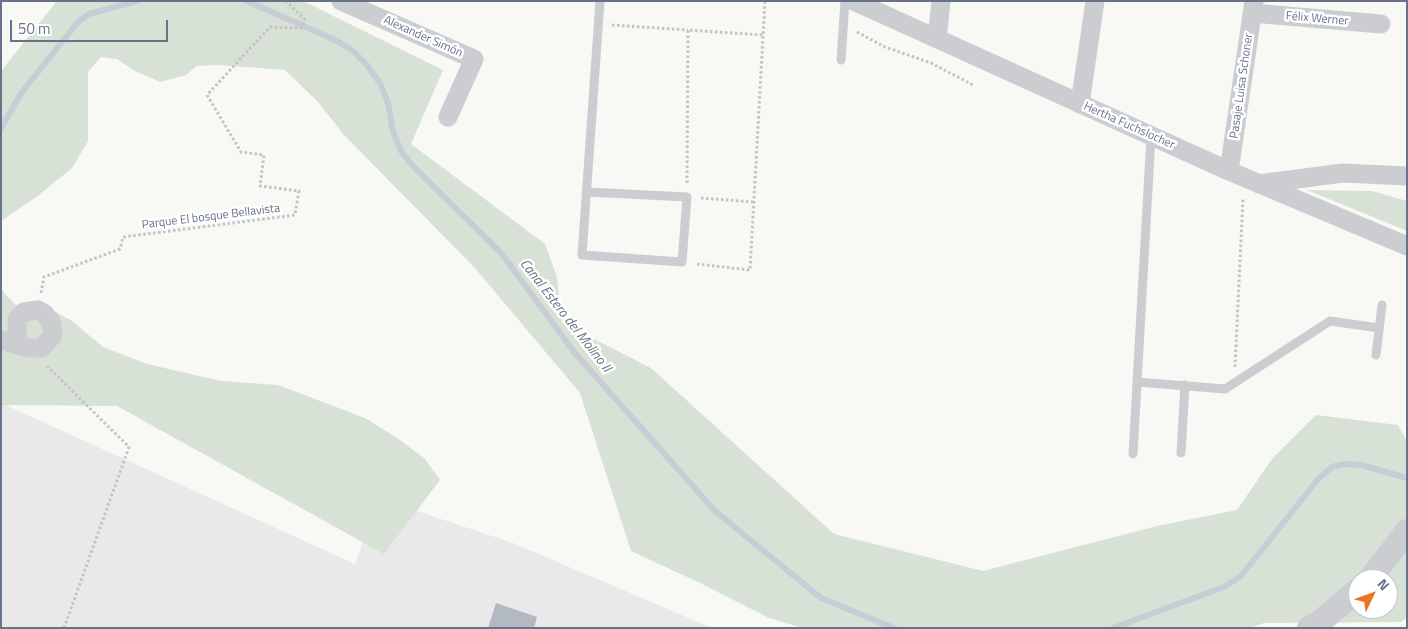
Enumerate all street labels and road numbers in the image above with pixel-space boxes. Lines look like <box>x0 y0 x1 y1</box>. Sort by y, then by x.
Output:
street label: Félix Werner <box>1285 9 1349 29</box>
street label: Alexander Simón <box>381 13 465 61</box>
street label: Pasaje Luisa Schoner <box>1227 32 1257 140</box>
street label: Hertha Fuchslocher <box>1081 99 1177 153</box>
street label: Parque El bosque Bellavista <box>141 201 281 233</box>

